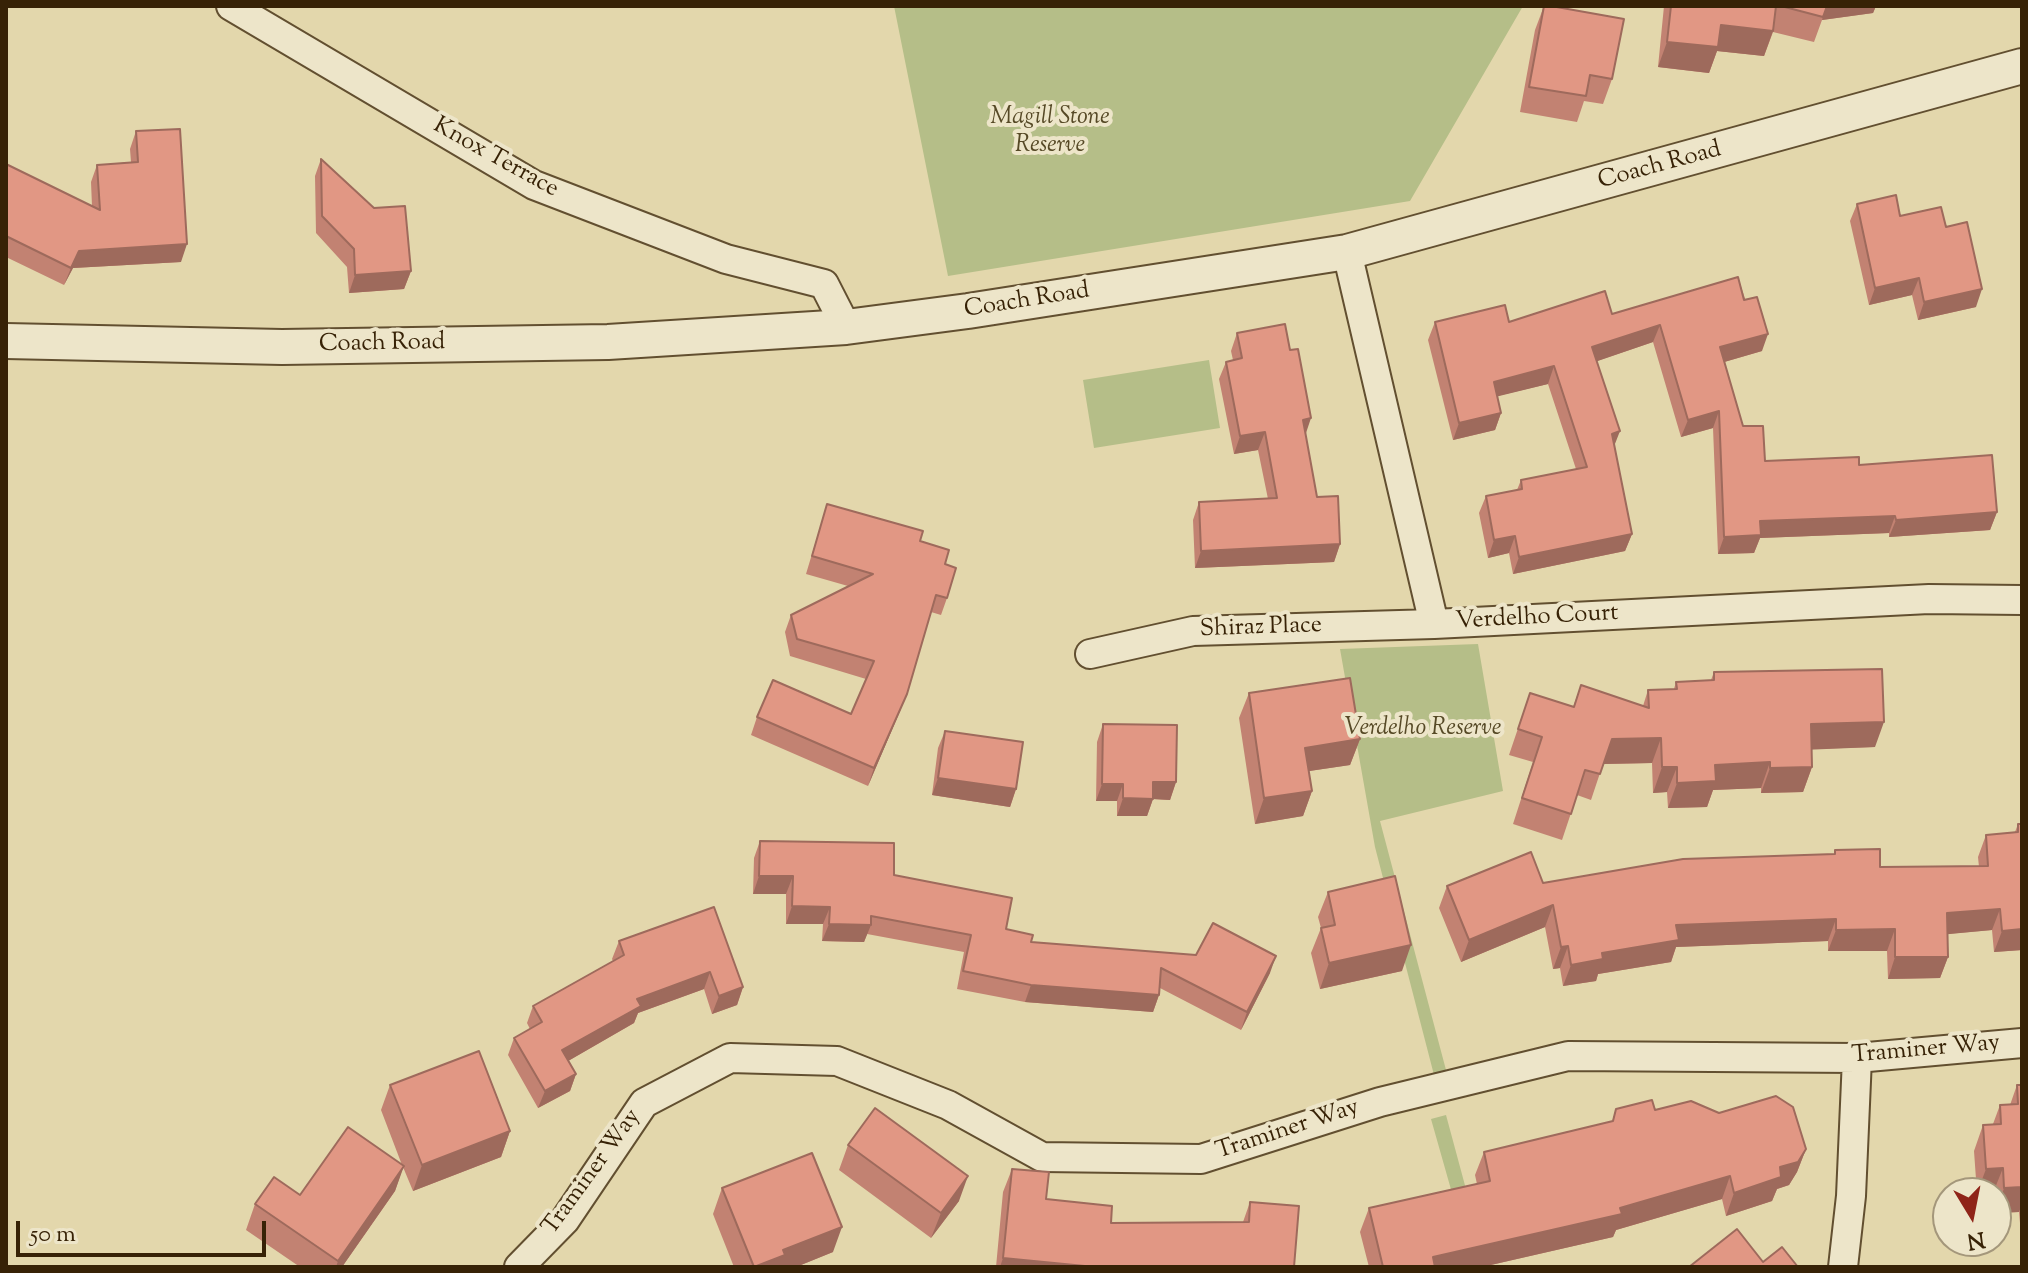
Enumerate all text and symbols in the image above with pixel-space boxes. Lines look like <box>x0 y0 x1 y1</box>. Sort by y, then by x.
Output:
park label: Magill Stone Reserve <box>990 105 1110 161</box>
street label: Knox Terrace <box>427 113 563 205</box>
street label: Coach Road <box>1595 137 1725 197</box>
street label: Coach Road <box>962 278 1092 326</box>
street label: Coach Road <box>319 329 445 361</box>
street label: Verdelho Court <box>1455 600 1619 638</box>
street label: Shiraz Place <box>1199 612 1323 646</box>
park label: Verdelho Reserve <box>1345 716 1501 744</box>
street label: Traminer Way <box>1851 1030 2001 1072</box>
street label: Traminer Way <box>1213 1094 1363 1168</box>
street label: Traminer Way <box>538 1104 648 1242</box>
north arrow <box>1932 1177 2012 1257</box>
scale bar <box>20 1205 270 1255</box>
text: 50 m <box>30 1218 76 1252</box>
text: N <box>1964 1221 1987 1256</box>

